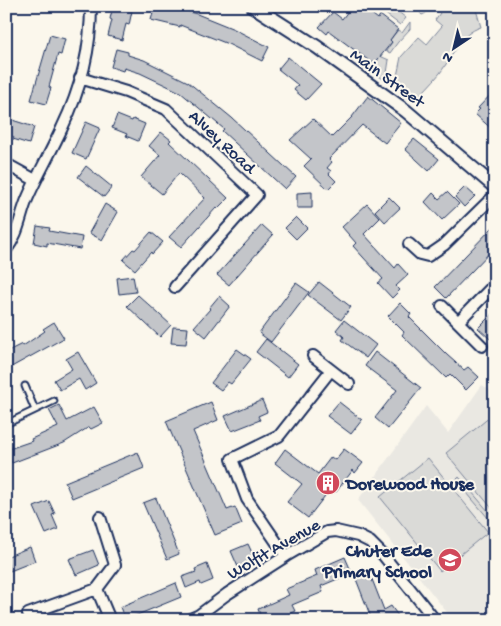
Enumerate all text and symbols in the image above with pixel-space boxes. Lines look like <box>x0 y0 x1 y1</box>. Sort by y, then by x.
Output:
north arrow <box>428 22 478 72</box>
street label: Main Street <box>345 45 429 114</box>
text: N <box>439 47 457 66</box>
street label: Alvey Road <box>183 106 260 180</box>
building icon: Dorewood House <box>315 470 341 496</box>
place label: Dorewood House <box>344 475 475 496</box>
street label: Wolfit Avenue <box>224 515 325 585</box>
place label: Chuter Ede Primary School <box>322 542 433 584</box>
school or university icon: Chuter Ede Primary School <box>437 547 463 573</box>

